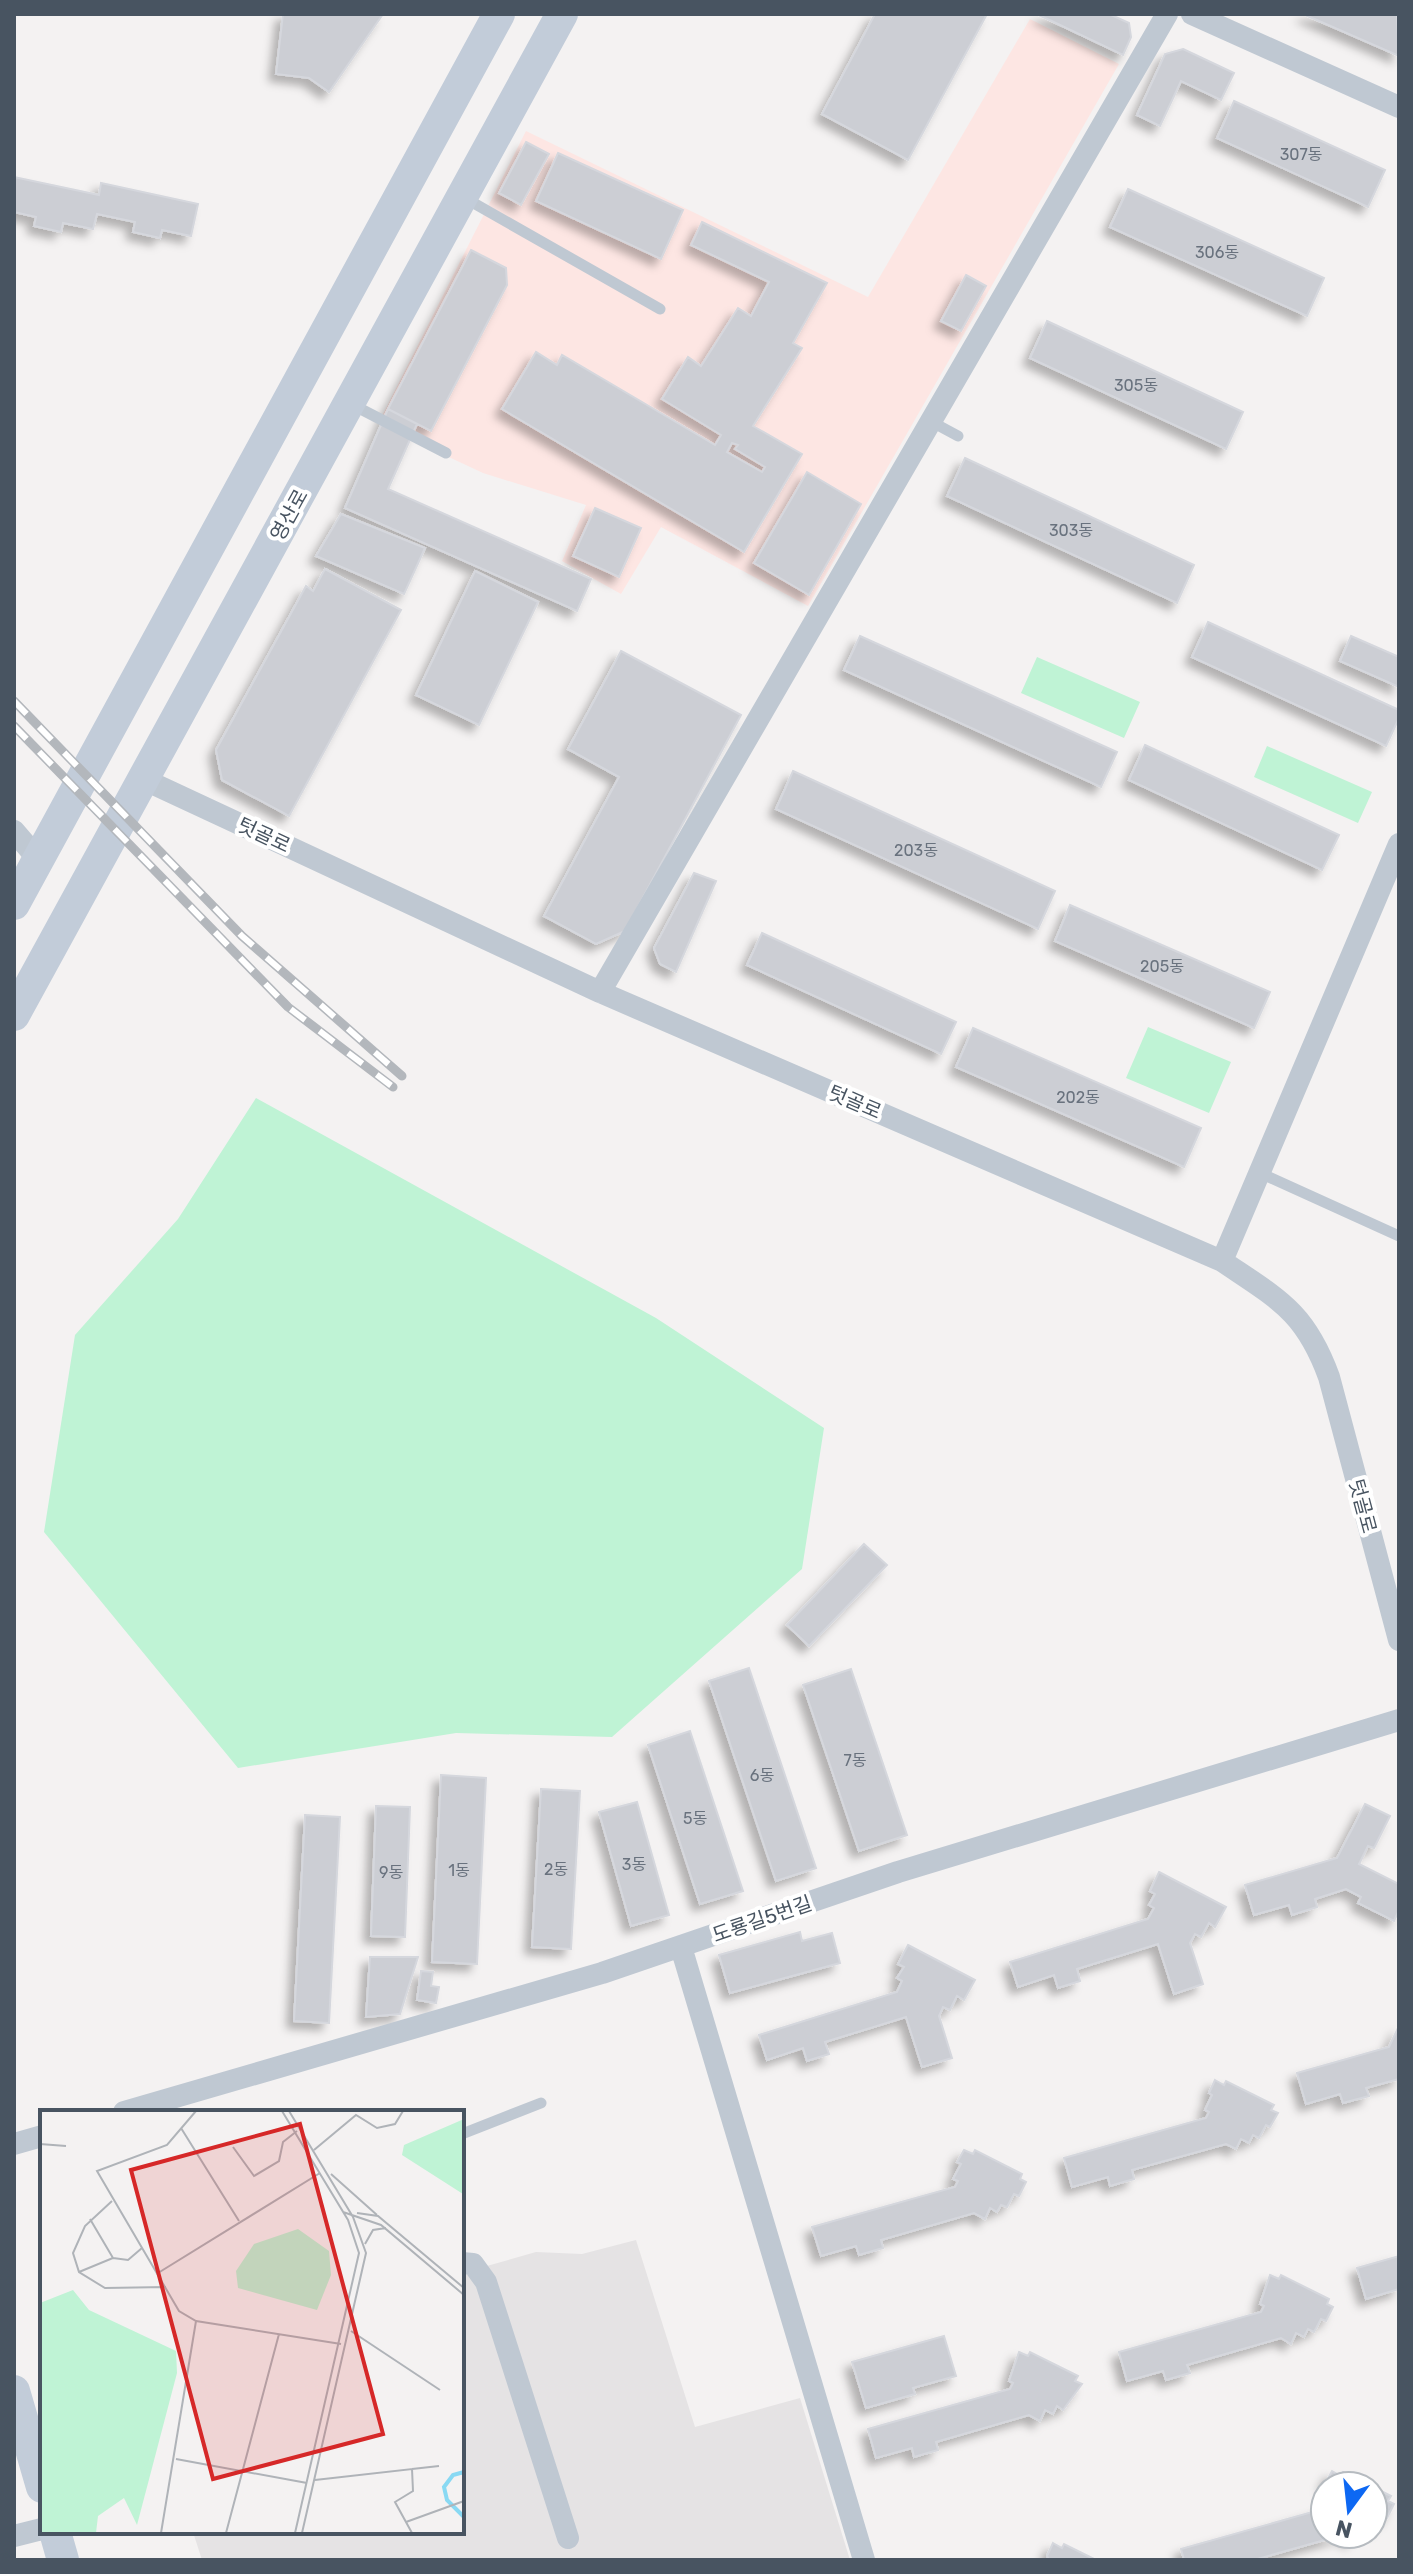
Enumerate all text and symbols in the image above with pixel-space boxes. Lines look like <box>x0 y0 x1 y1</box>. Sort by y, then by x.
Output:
house number: 307동 <box>1280 145 1323 164</box>
house number: 306동 <box>1195 243 1239 262</box>
house number: 305동 <box>1114 376 1158 395</box>
street label: 영산로 <box>265 485 313 545</box>
house number: 303동 <box>1049 521 1093 540</box>
street label: 텃골로 <box>234 812 294 858</box>
house number: 203동 <box>894 841 938 860</box>
house number: 205동 <box>1140 957 1184 976</box>
street label: 텃골로 <box>825 1080 885 1124</box>
house number: 202동 <box>1056 1088 1100 1107</box>
street label: 텃골로 <box>1344 1476 1382 1536</box>
house number: 7동 <box>844 1751 867 1770</box>
house number: 6동 <box>750 1766 774 1785</box>
house number: 5동 <box>683 1809 707 1828</box>
house number: 3동 <box>622 1855 646 1874</box>
house number: 2동 <box>544 1860 568 1879</box>
house number: 1동 <box>448 1861 470 1880</box>
house number: 9동 <box>379 1863 403 1882</box>
street label: 도룡길5번길 <box>709 1891 815 1947</box>
inset map <box>40 2110 464 2534</box>
north arrow <box>1309 2470 1389 2550</box>
text: N <box>1333 2514 1355 2544</box>

